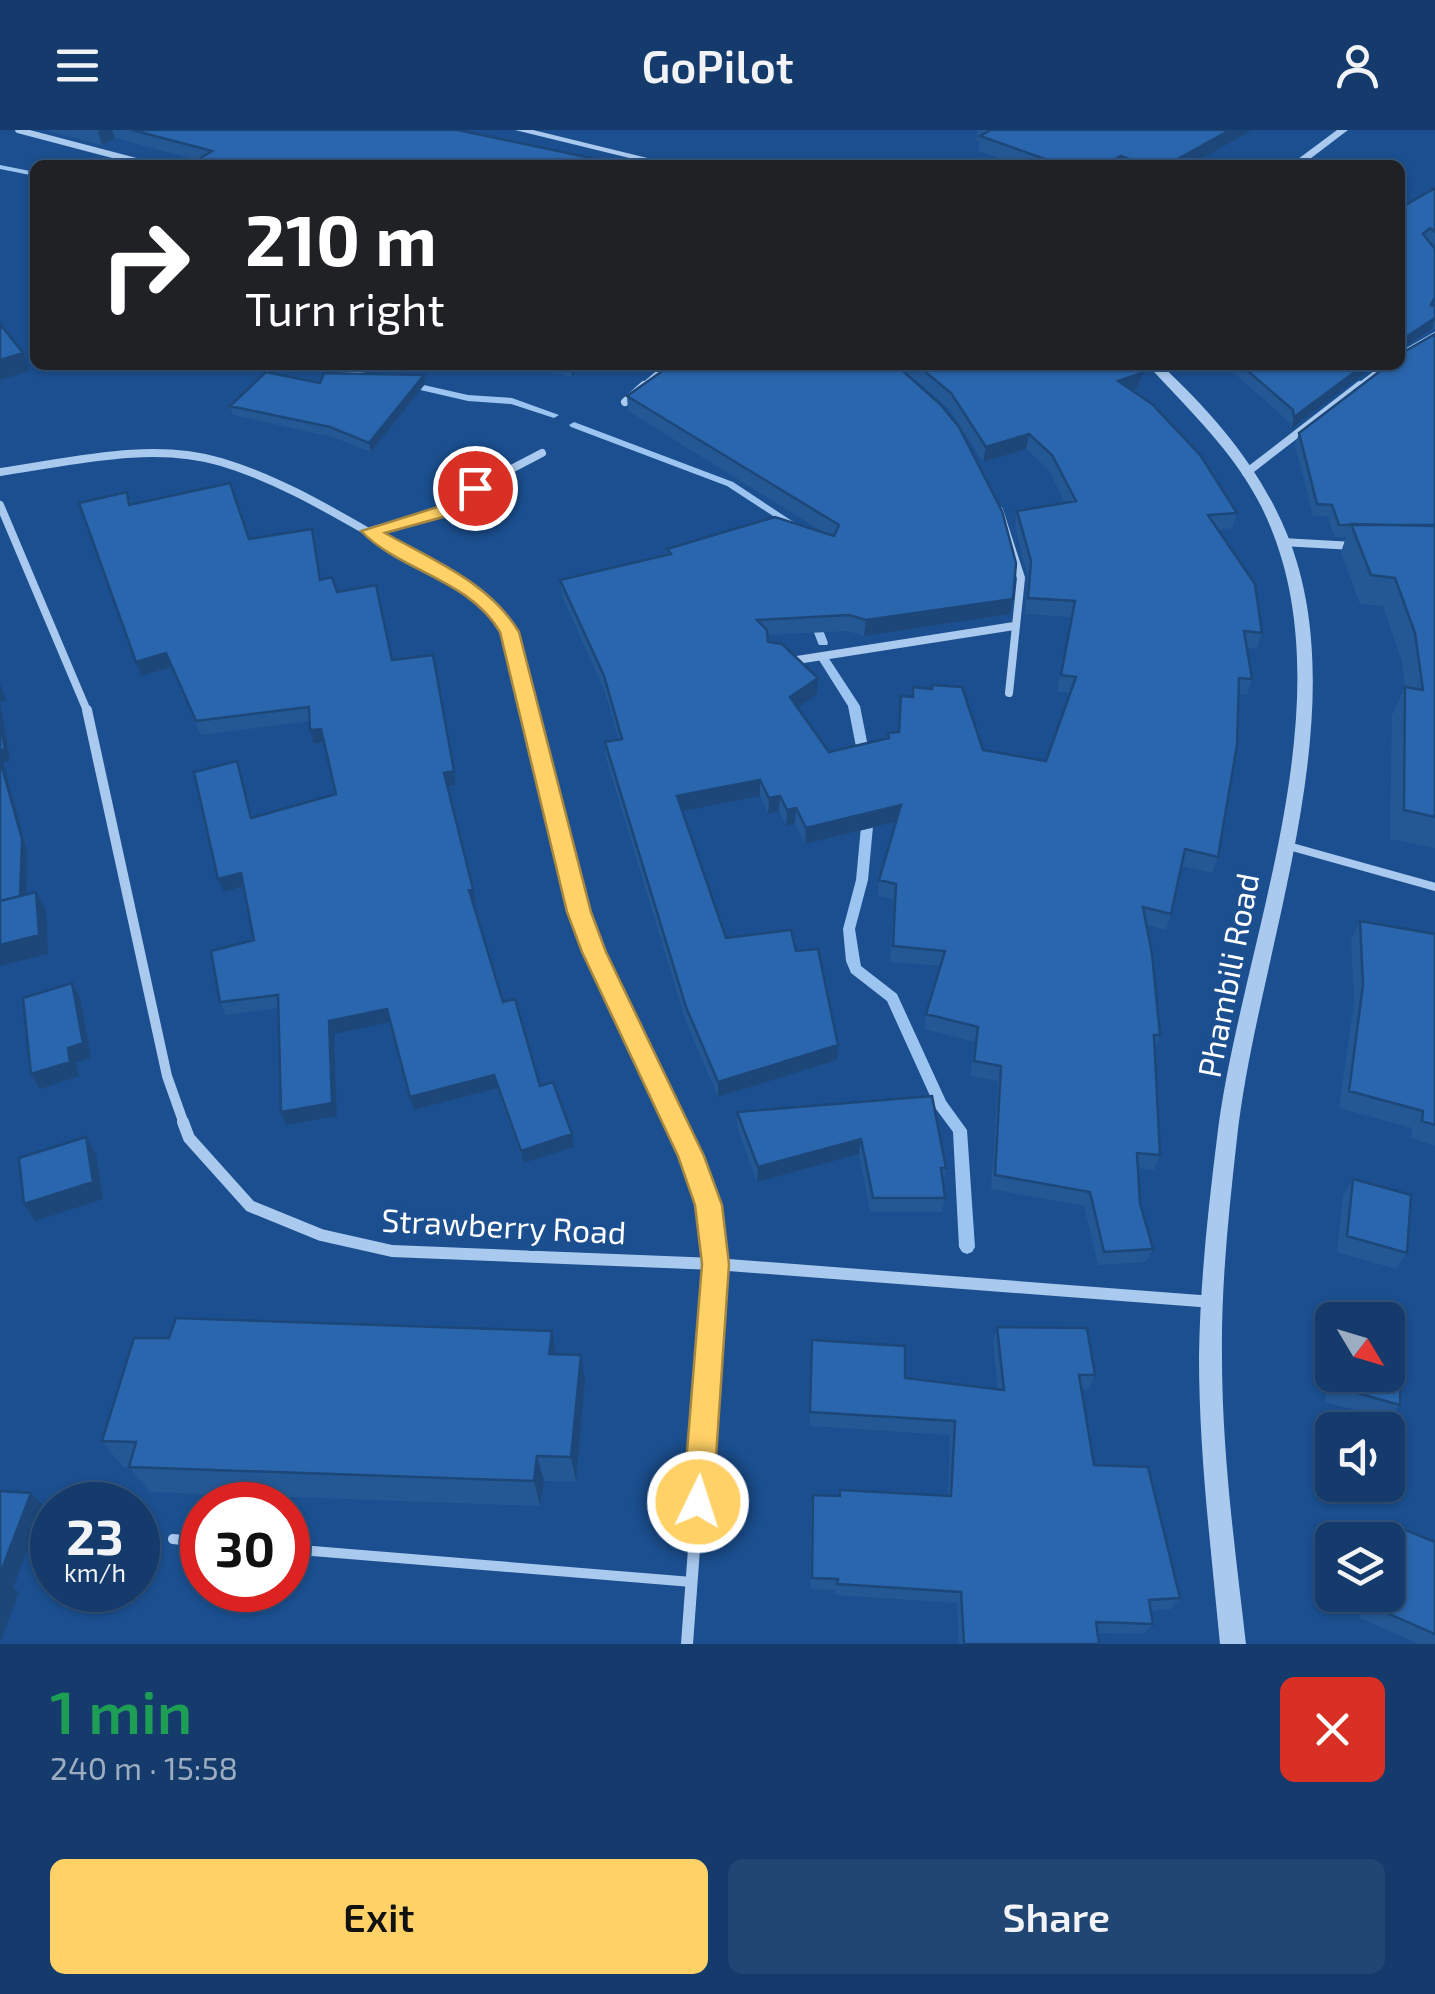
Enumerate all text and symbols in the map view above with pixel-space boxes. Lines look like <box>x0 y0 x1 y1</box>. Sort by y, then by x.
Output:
icon: menu <box>50 38 105 93</box>
text: GoPilot <box>641 38 794 92</box>
icon: person <box>1330 38 1385 93</box>
text: 210 m <box>245 196 437 280</box>
icon: right <box>80 200 210 330</box>
text: Turn right <box>245 281 445 335</box>
pin <box>433 446 518 531</box>
icon: arrive <box>448 461 503 516</box>
street label: Phambili Road <box>1189 870 1265 1080</box>
street label: Strawberry Road <box>381 1200 627 1250</box>
north arrow <box>1315 1302 1405 1392</box>
map controls <box>1315 1302 1405 1612</box>
button: sound <box>1315 1412 1405 1502</box>
position arrow <box>646 1450 750 1554</box>
speed limit sign: 30 <box>180 1482 310 1612</box>
text: 23 <box>66 1505 124 1565</box>
button: layers <box>1315 1522 1405 1612</box>
text: km/h <box>64 1557 126 1587</box>
text: 1 min <box>50 1674 192 1746</box>
button: close <box>1280 1677 1385 1782</box>
text: 240 m · 15:58 <box>50 1748 238 1786</box>
button: Exit <box>50 1859 708 1974</box>
button: Share <box>728 1859 1385 1974</box>

